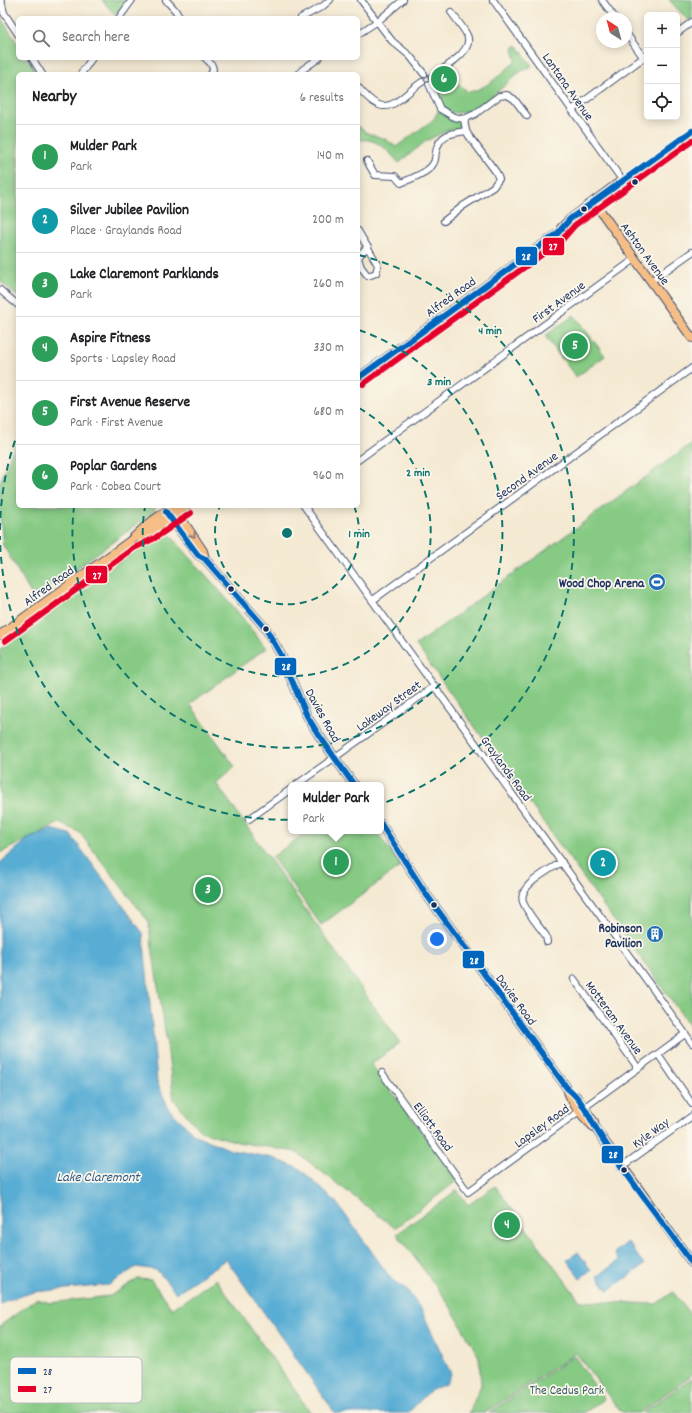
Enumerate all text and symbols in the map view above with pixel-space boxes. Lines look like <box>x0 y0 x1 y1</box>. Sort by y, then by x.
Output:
north arrow <box>596 12 632 48</box>
map controls <box>644 12 680 120</box>
button: + <box>644 12 680 48</box>
search box <box>16 16 360 60</box>
icon: search <box>30 27 52 49</box>
text: Search here <box>62 27 130 49</box>
button: − <box>644 48 680 84</box>
street label: Lantana Avenue <box>537 50 598 125</box>
pin: 6 <box>431 64 457 94</box>
button: locate <box>644 84 680 120</box>
text: Nearby <box>32 86 76 110</box>
text: 6 results <box>300 89 344 108</box>
text: Mulder Park <box>70 136 137 158</box>
text: 1 <box>44 147 46 166</box>
text: 140 m <box>317 147 344 166</box>
text: Park <box>70 158 92 177</box>
unlabelled marker <box>630 177 640 187</box>
text: Silver Jubilee Pavilion <box>70 200 189 222</box>
unlabelled marker <box>579 204 589 214</box>
text: 2 <box>42 211 48 230</box>
text: 200 m <box>312 211 344 230</box>
street label: Ashton Avenue <box>615 219 673 290</box>
text: Place · Graylands Road <box>70 222 182 241</box>
line badge: 27 <box>542 237 565 256</box>
text: 27 <box>548 240 558 256</box>
line badge: 28 <box>515 246 538 266</box>
text: 28 <box>521 250 531 266</box>
text: Lake Claremont Parklands <box>70 264 219 286</box>
street label: Alfred Road <box>422 273 481 323</box>
text: 3 <box>42 275 48 294</box>
text: 260 m <box>313 275 344 294</box>
street label: First Avenue <box>529 277 590 329</box>
text: Park <box>70 286 92 305</box>
text: 4 min <box>478 323 502 340</box>
text: Aspire Fitness <box>70 328 151 350</box>
pin: 5 <box>562 331 588 361</box>
text: 4 <box>42 339 48 358</box>
text: 330 m <box>313 339 344 358</box>
text: Sports · Lapsley Road <box>70 350 176 369</box>
text: 3 min <box>427 374 451 391</box>
text: First Avenue Reserve <box>70 392 190 414</box>
text: 5 <box>42 403 48 422</box>
text: 680 m <box>313 403 344 422</box>
text: Park · First Avenue <box>70 414 163 433</box>
street label: Second Avenue <box>492 448 563 506</box>
text: Poplar Gardens <box>70 456 157 478</box>
text: 2 min <box>406 465 430 482</box>
text: 6 <box>42 467 48 486</box>
text: 960 m <box>313 467 344 486</box>
text: Park · Cobea Court <box>70 478 161 497</box>
centre of rings <box>280 526 294 540</box>
text: 1 min <box>348 526 370 543</box>
one-way arrow <box>188 531 196 538</box>
street label: Alfred Road <box>20 562 79 612</box>
line badge: 27 <box>85 565 108 584</box>
text: 27 <box>92 569 102 585</box>
sports icon: Wood Chop Arena <box>647 572 667 592</box>
place label: Wood Chop Arena <box>559 575 645 594</box>
unlabelled marker <box>226 584 236 594</box>
unlabelled marker <box>261 624 271 634</box>
line badge: 28 <box>274 657 297 676</box>
text: 28 <box>281 660 291 676</box>
street label: Lakeway Street <box>353 677 426 737</box>
street label: Davies Road <box>299 686 344 747</box>
street label: Graylands Road <box>475 733 535 806</box>
popup <box>288 782 384 834</box>
text: Mulder Park <box>302 788 370 810</box>
text: Park <box>302 810 325 829</box>
pin: 1 <box>323 847 349 877</box>
pin: 2 <box>590 848 616 878</box>
pin: 3 <box>195 875 221 905</box>
unlabelled marker <box>429 900 439 910</box>
place label: Robinson Pavilion <box>599 920 642 954</box>
building icon: Robinson Pavilion <box>645 924 665 944</box>
your location <box>427 929 447 949</box>
line badge: 28 <box>462 950 485 969</box>
text: 28 <box>469 954 479 970</box>
street label: Davies Road <box>490 971 540 1030</box>
street label: Motteram Avenue <box>580 978 646 1060</box>
street label: Elliott Road <box>407 1099 456 1156</box>
street label: Lapsley Road <box>511 1100 574 1154</box>
street label: Kyle Way <box>629 1114 675 1154</box>
line badge: 28 <box>601 1145 624 1164</box>
text: 28 <box>608 1148 618 1164</box>
unlabelled marker <box>619 1165 629 1175</box>
water label: Lake Claremont <box>56 1168 141 1188</box>
pin: 4 <box>494 1210 520 1240</box>
legend <box>10 1357 142 1403</box>
text: 28 <box>43 1365 52 1381</box>
park label: The Cedus Park <box>530 1382 604 1401</box>
text: 27 <box>43 1383 52 1399</box>

